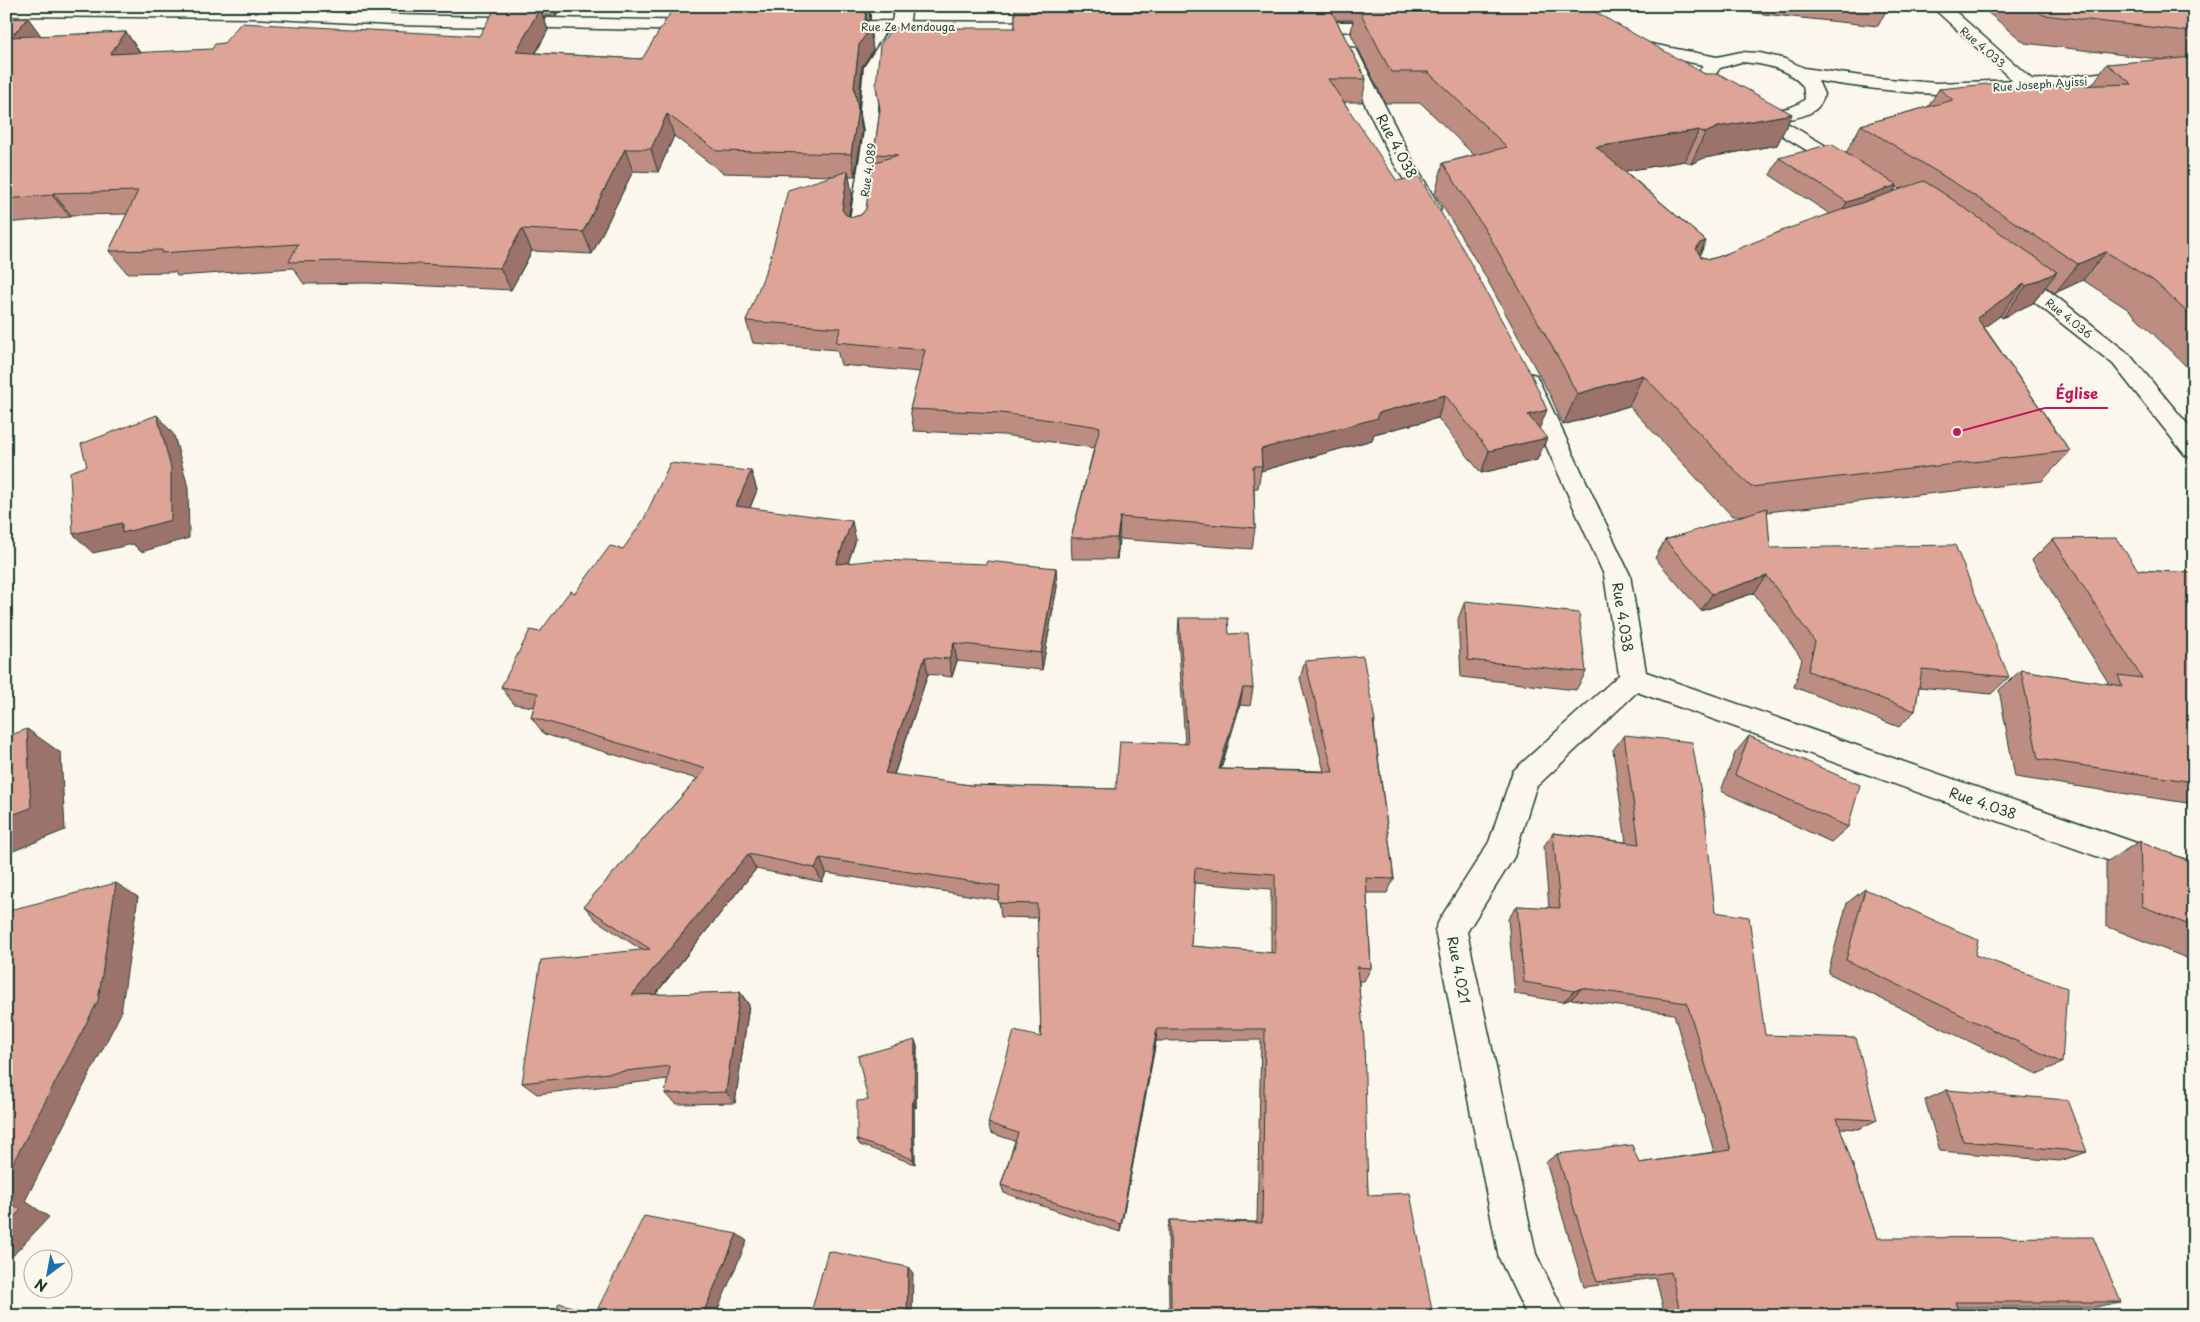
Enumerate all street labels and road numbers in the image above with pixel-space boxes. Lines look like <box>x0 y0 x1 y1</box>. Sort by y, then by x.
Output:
street label: Rue Ze Mendouga <box>861 18 955 35</box>
street label: Rue 4.033 <box>1956 22 2010 72</box>
street label: Rue Joseph Ayissi <box>1992 72 2088 96</box>
street label: Rue 4.038 <box>1371 110 1423 182</box>
street label: Rue 4.089 <box>856 142 880 198</box>
street label: Rue 4.036 <box>2042 294 2096 342</box>
street label: Rue 4.038 <box>1607 581 1639 653</box>
street label: Rue 4.038 <box>1946 782 2020 824</box>
street label: Rue 4.021 <box>1442 934 1476 1006</box>

